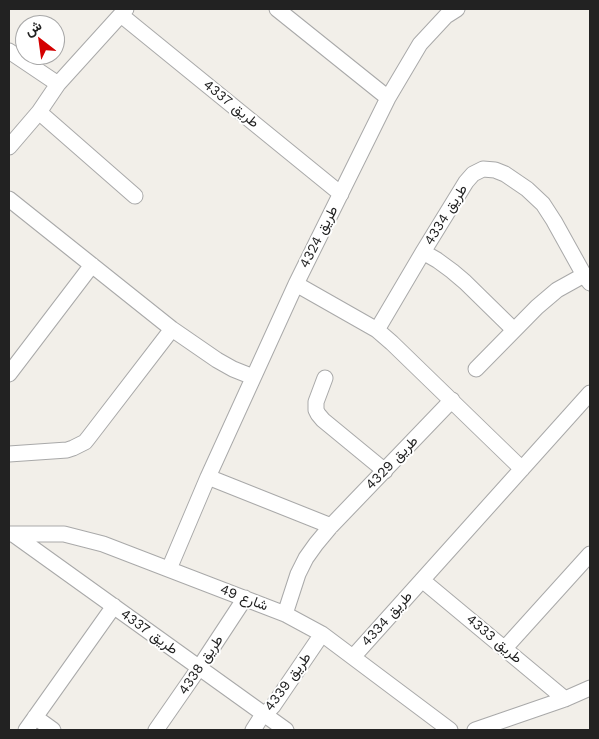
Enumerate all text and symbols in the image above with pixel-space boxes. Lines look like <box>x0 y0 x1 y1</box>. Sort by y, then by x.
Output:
north arrow <box>15 15 65 65</box>
text: ش <box>22 17 44 39</box>
street label: طريق 4337 <box>200 77 262 131</box>
street label: طريق 4334 <box>421 182 471 248</box>
street label: طريق 4324 <box>296 203 342 271</box>
street label: طريق 4329 <box>362 433 422 493</box>
street label: شارع 49 <box>218 581 270 615</box>
street label: طريق 4334 <box>358 588 416 650</box>
street label: طريق 4337 <box>117 606 181 658</box>
street label: طريق 4333 <box>463 611 525 667</box>
street label: طريق 4338 <box>175 632 227 698</box>
street label: طريق 4339 <box>261 650 315 714</box>

